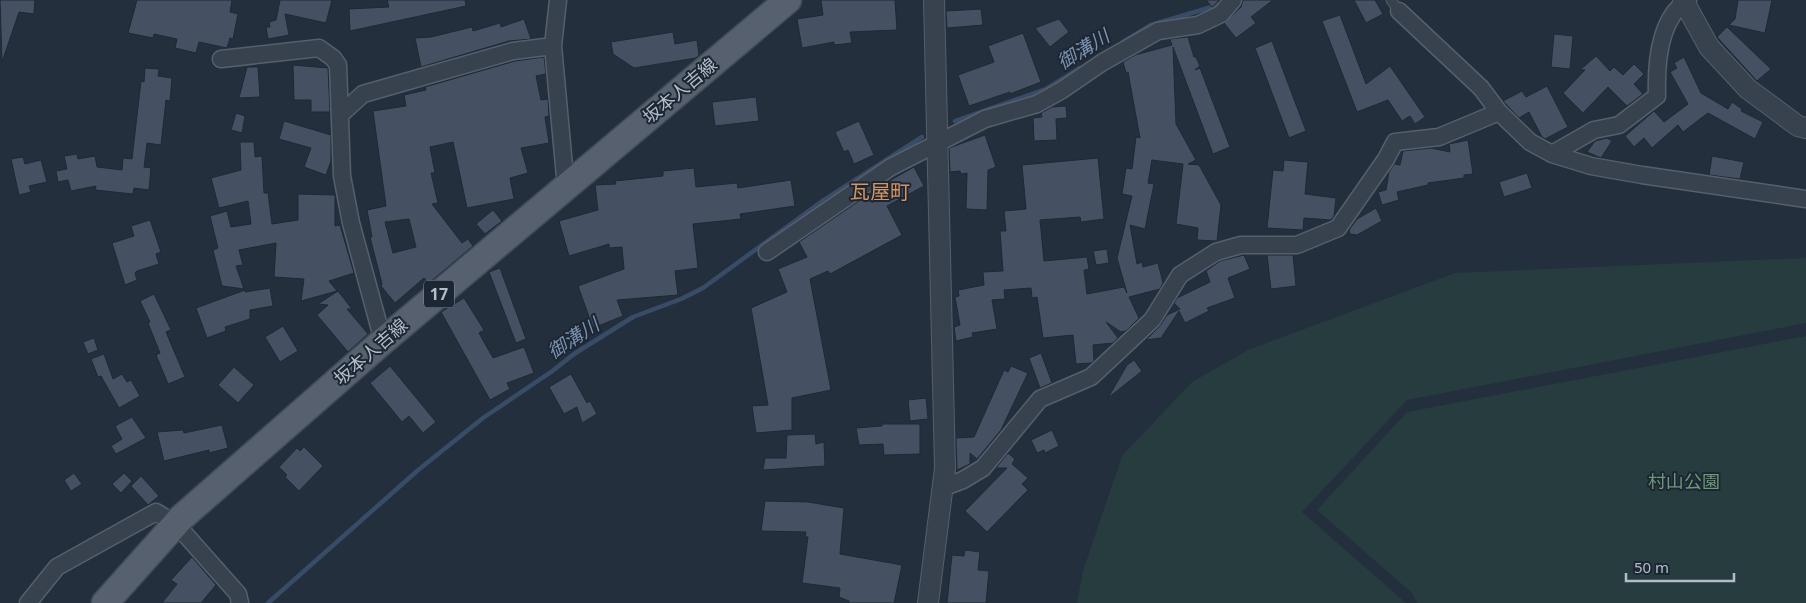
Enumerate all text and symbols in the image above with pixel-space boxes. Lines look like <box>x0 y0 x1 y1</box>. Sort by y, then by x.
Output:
water label: 御溝川 <box>1052 22 1116 75</box>
street label: 坂本人吉線 <box>637 52 722 128</box>
district label: 瓦屋町 <box>850 178 910 205</box>
road number: 17 <box>424 280 454 308</box>
water label: 御溝川 <box>542 310 606 364</box>
street label: 坂本人吉線 <box>329 313 412 390</box>
park label: 村山公園 <box>1648 469 1720 493</box>
scale bar <box>1626 550 1734 582</box>
text: 50 m <box>1634 557 1669 577</box>

